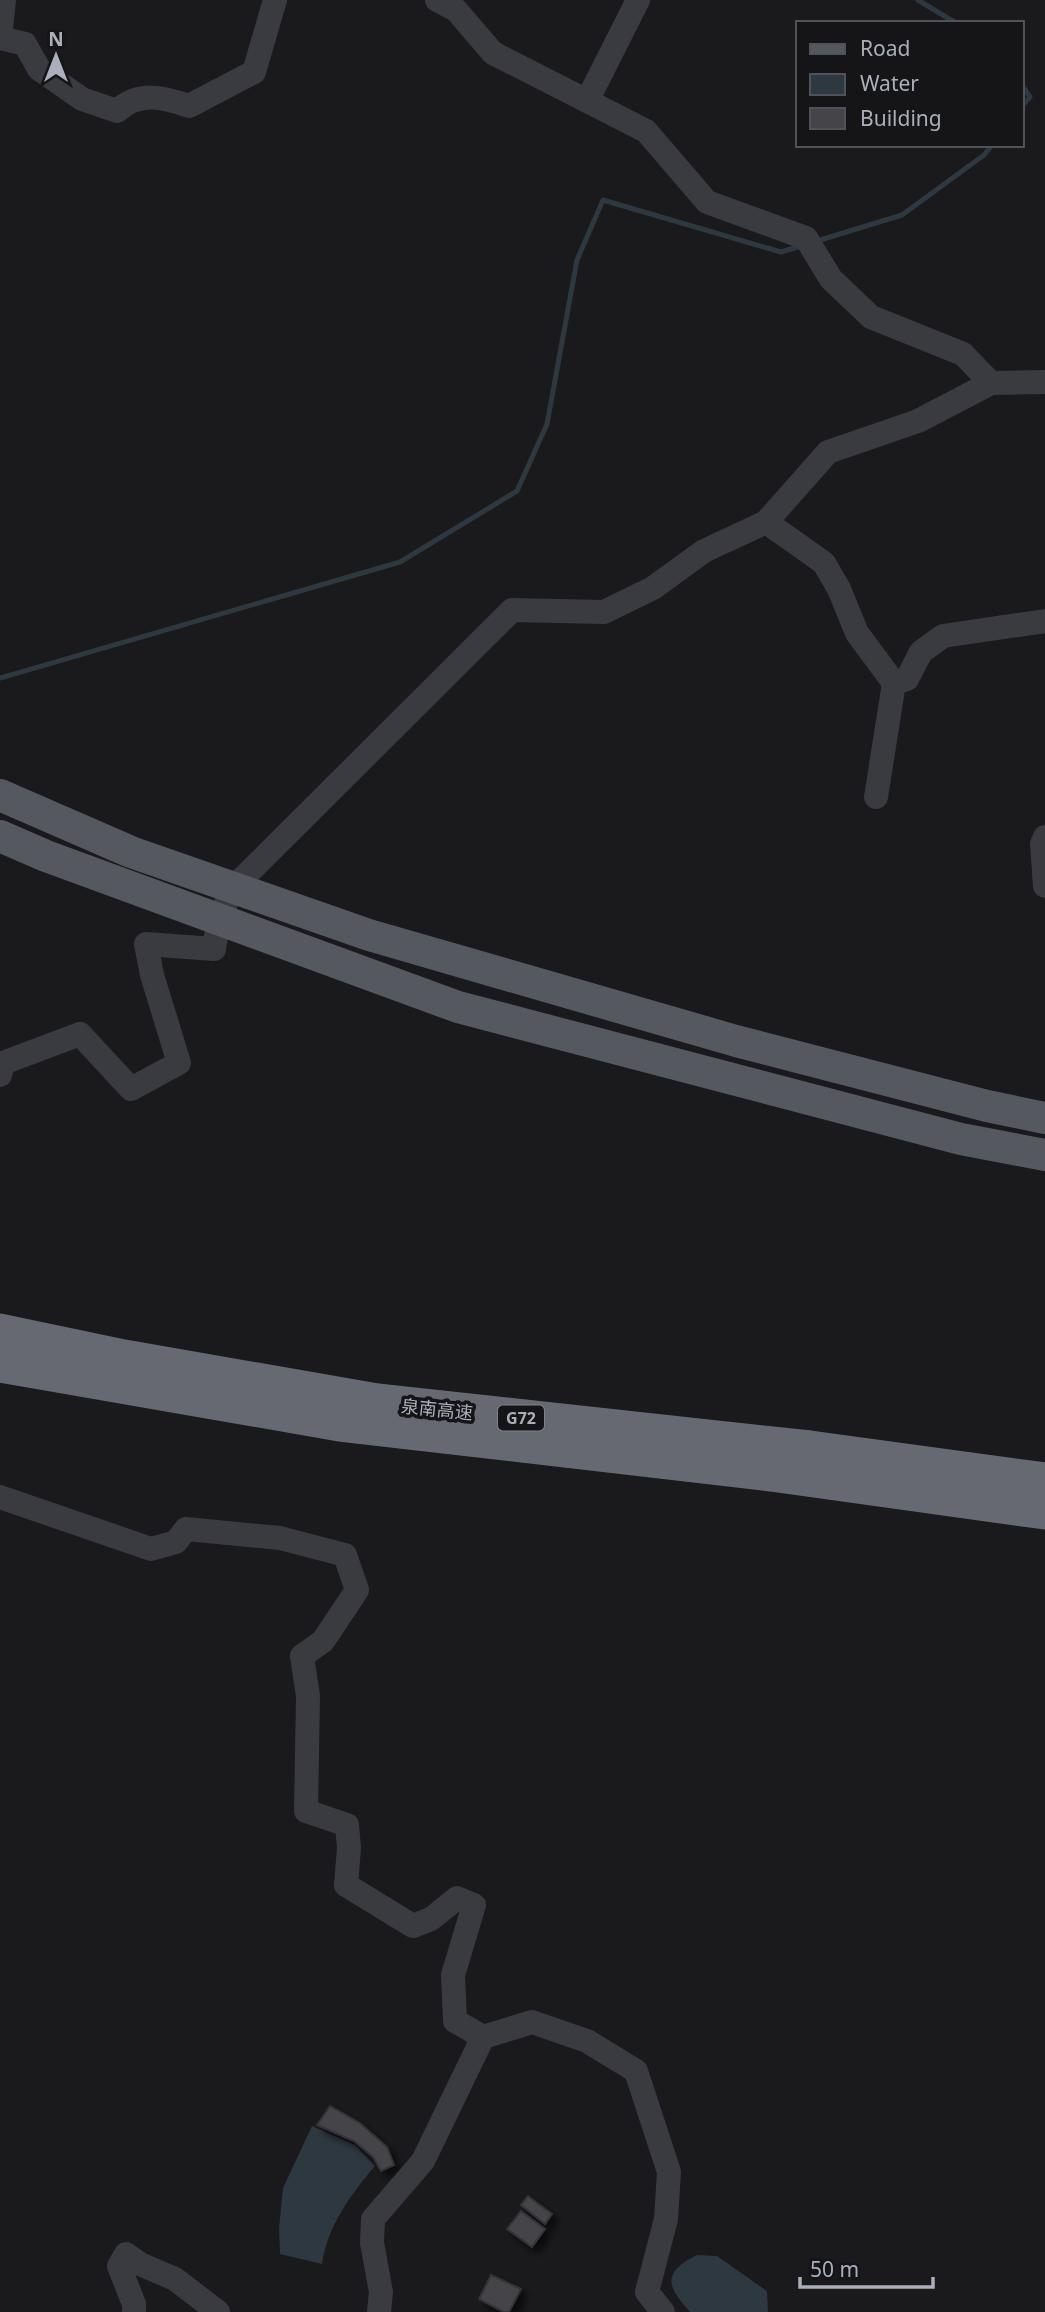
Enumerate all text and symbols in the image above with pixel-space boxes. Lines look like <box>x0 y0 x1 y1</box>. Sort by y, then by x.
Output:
north arrow <box>21 21 91 91</box>
legend <box>796 21 1024 147</box>
text: N <box>48 26 64 52</box>
text: Road <box>860 34 910 62</box>
text: Water <box>860 69 919 97</box>
text: Building <box>860 104 942 132</box>
street label: 泉南高速 <box>400 1393 474 1425</box>
road number: G72 <box>498 1406 544 1430</box>
scale bar <box>800 2246 933 2290</box>
text: 50 m <box>810 2255 859 2283</box>

